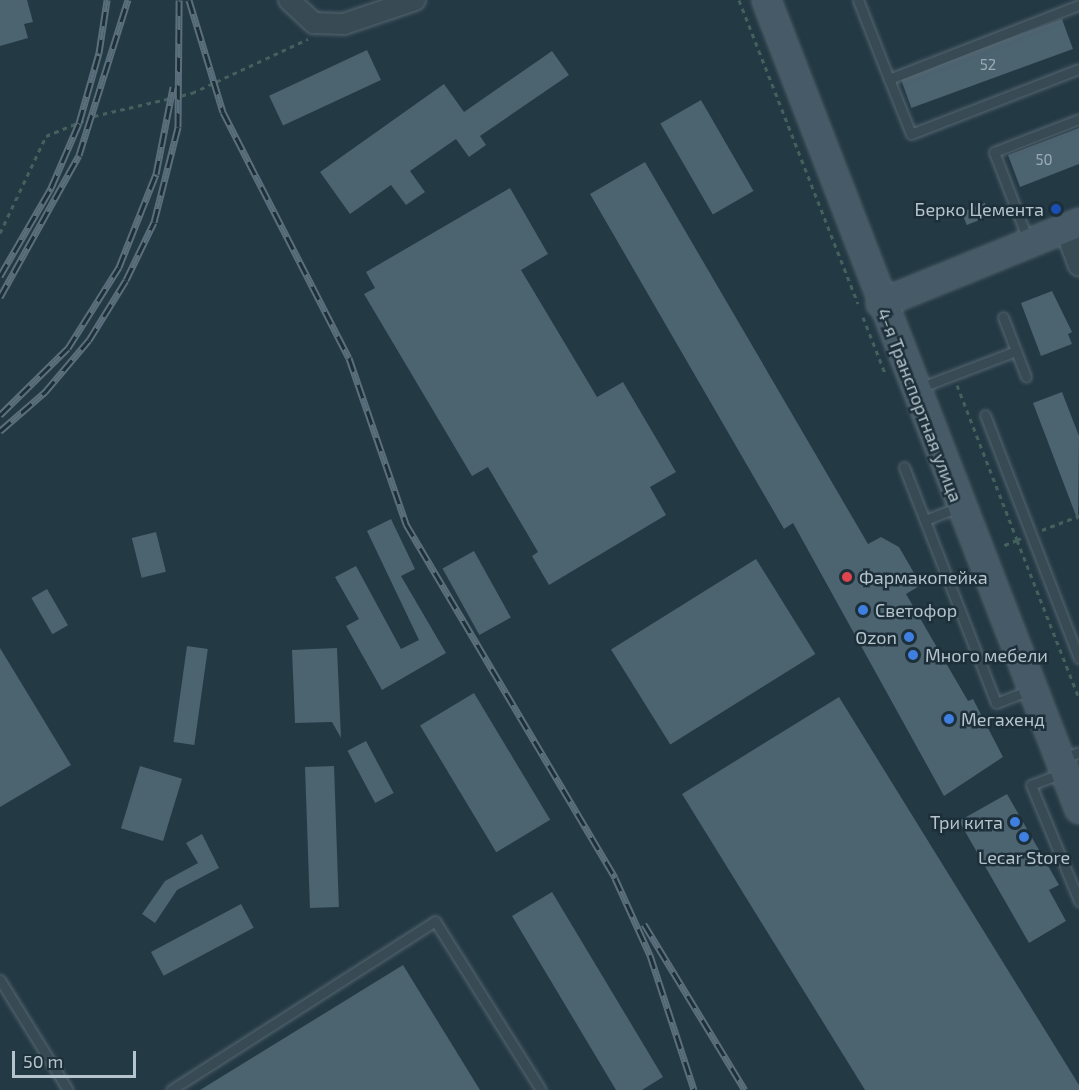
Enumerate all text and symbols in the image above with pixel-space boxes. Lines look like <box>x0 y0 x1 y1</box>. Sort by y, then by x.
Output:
house number: 52 <box>980 56 996 74</box>
house number: 50 <box>1035 151 1053 169</box>
place label: Берко Цемента <box>915 198 1044 220</box>
marker: Берко Цемента <box>1049 202 1063 216</box>
street label: 4-я Транспортная улица <box>873 305 967 505</box>
place label: Фармакопейка <box>859 566 988 588</box>
marker: Фармакопейка <box>840 570 854 584</box>
place label: Светофор <box>875 599 957 621</box>
marker: Светофор <box>856 603 870 617</box>
place label: Ozon <box>855 626 897 648</box>
marker: Ozon <box>902 630 916 644</box>
place label: Много мебели <box>925 644 1048 666</box>
marker: Много мебели <box>906 648 920 662</box>
place label: Мегахенд <box>961 708 1045 730</box>
marker: Мегахенд <box>942 712 956 726</box>
place label: Три кита <box>930 811 1003 833</box>
marker: Три кита <box>1008 815 1022 829</box>
marker: Lecar Store <box>1017 830 1031 844</box>
place label: Lecar Store <box>978 846 1070 868</box>
scale bar <box>15 1039 140 1077</box>
text: 50 m <box>23 1050 63 1072</box>

